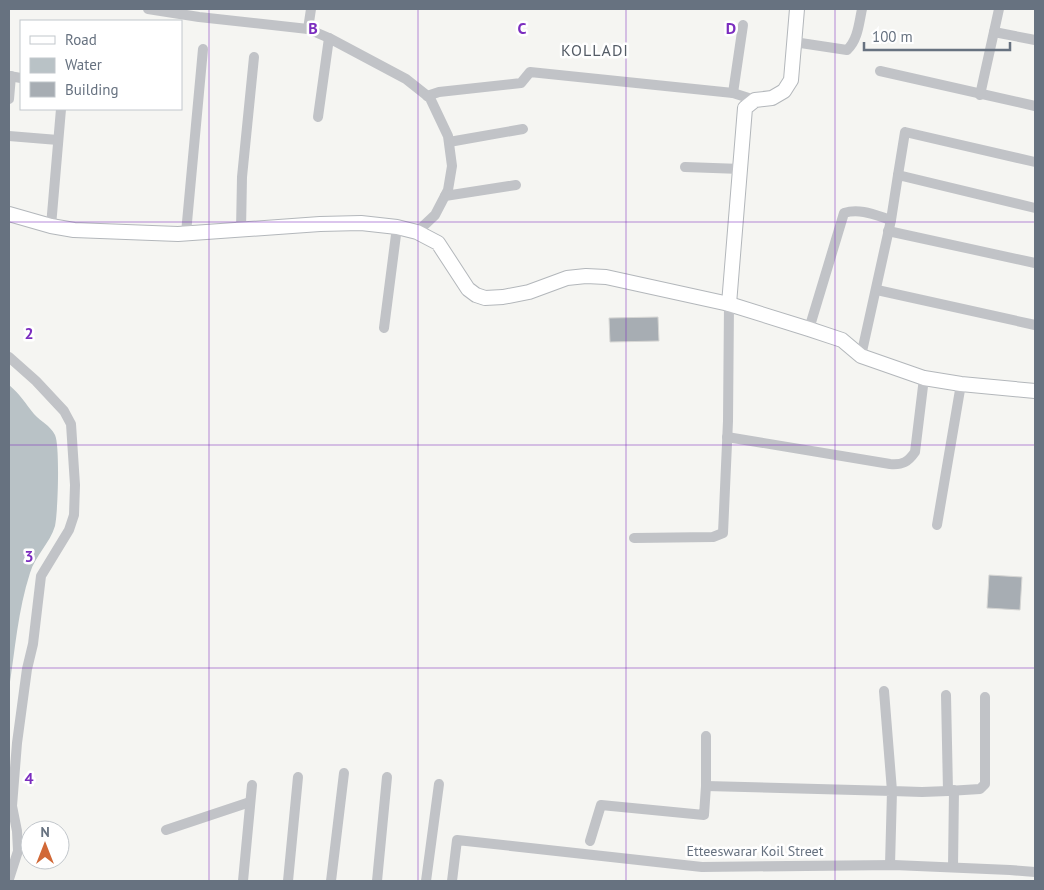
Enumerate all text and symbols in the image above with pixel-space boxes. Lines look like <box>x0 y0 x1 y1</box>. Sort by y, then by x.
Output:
text: B <box>308 18 318 38</box>
text: C <box>518 18 527 38</box>
text: D <box>726 18 736 38</box>
legend <box>20 20 182 110</box>
scale bar <box>864 20 1010 52</box>
text: 100 m <box>872 27 913 46</box>
text: Road <box>65 30 97 49</box>
district label: KOLLADI <box>561 40 629 60</box>
text: Water <box>65 55 102 74</box>
text: Building <box>65 80 119 99</box>
text: 2 <box>24 323 34 343</box>
text: 3 <box>24 546 34 566</box>
text: 4 <box>24 768 34 788</box>
north arrow <box>20 820 70 870</box>
text: N <box>40 823 50 841</box>
street label: Etteeswarar Koil Street <box>687 842 824 860</box>

